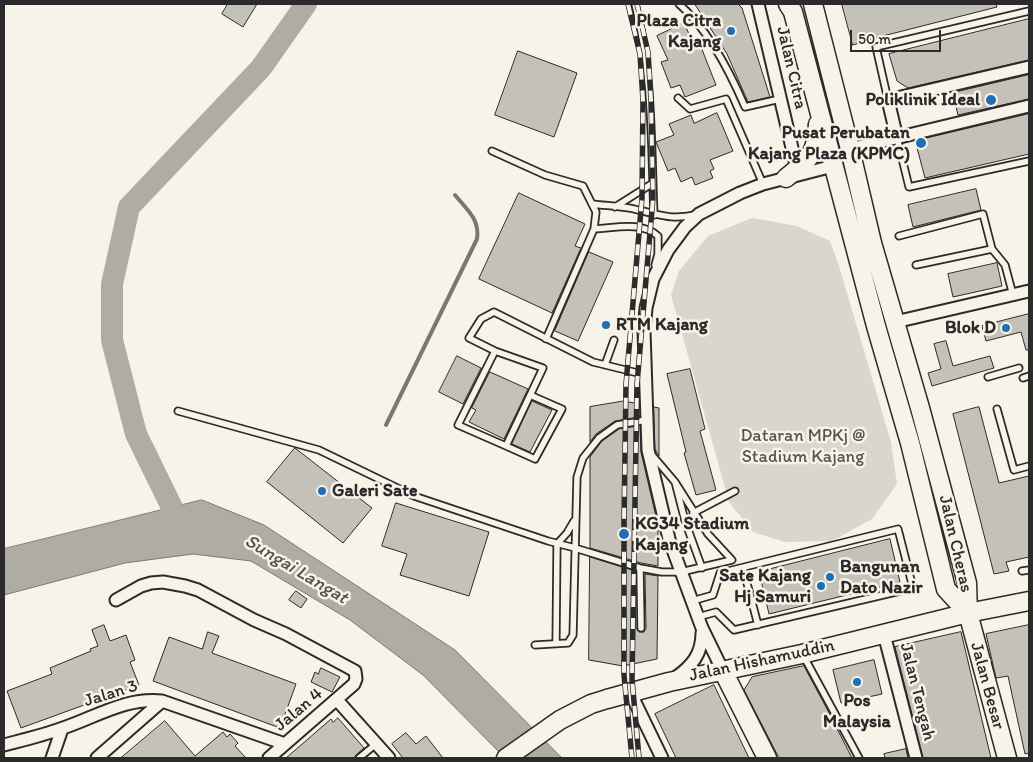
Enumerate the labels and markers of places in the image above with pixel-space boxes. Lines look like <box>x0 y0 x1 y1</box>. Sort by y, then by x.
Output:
place label: Plaza Citra Kajang <box>637 10 721 52</box>
marker: Plaza Citra Kajang <box>725 25 737 37</box>
place label: Poliklinik Ideal <box>865 89 980 111</box>
marker: Poliklinik Ideal <box>984 93 998 107</box>
place label: Pusat Perubatan Kajang Plaza (KPMC) <box>748 122 910 164</box>
marker: Pusat Perubatan Kajang Plaza (KPMC) <box>914 136 928 150</box>
place label: RTM Kajang <box>616 314 708 336</box>
place label: Blok D <box>945 317 996 339</box>
marker: RTM Kajang <box>600 319 612 331</box>
marker: Blok D <box>1000 322 1012 334</box>
place label: Galeri Sate <box>332 480 418 502</box>
marker: Galeri Sate <box>316 485 328 497</box>
place label: KG34 Stadium Kajang <box>635 513 749 556</box>
marker: KG34 Stadium Kajang <box>617 527 631 541</box>
place label: Bangunan Dato Nazir <box>840 556 922 598</box>
place label: Sate Kajang Hj Samuri <box>719 565 811 608</box>
marker: Bangunan Dato Nazir <box>824 571 836 583</box>
marker: Sate Kajang Hj Samuri <box>815 580 827 592</box>
marker: Pos Malaysia <box>851 676 863 688</box>
place label: Pos Malaysia <box>823 690 891 732</box>

